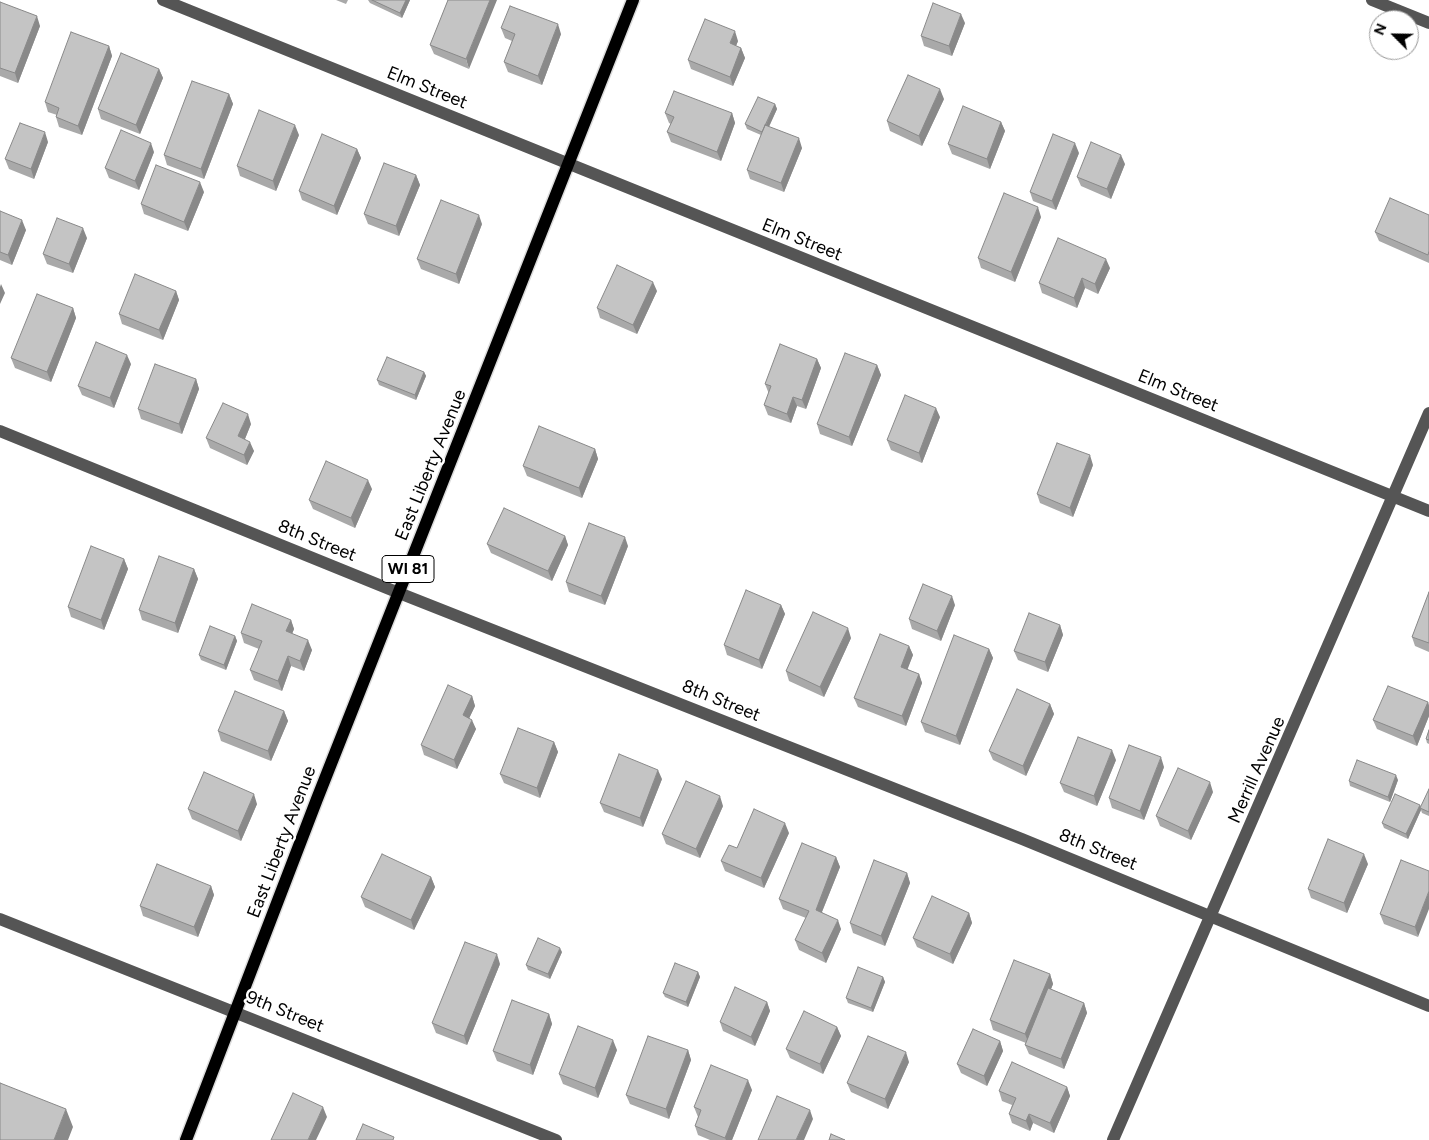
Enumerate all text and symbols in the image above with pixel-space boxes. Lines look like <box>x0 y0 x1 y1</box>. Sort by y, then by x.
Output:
north arrow <box>1369 10 1419 60</box>
text: N <box>1371 21 1391 38</box>
street label: Elm Street <box>384 62 470 114</box>
street label: Elm Street <box>759 214 845 266</box>
street label: Elm Street <box>1135 365 1221 417</box>
street label: East Liberty Avenue <box>391 386 471 544</box>
street label: 8th Street <box>275 515 359 567</box>
road number: WI 81 <box>382 556 434 582</box>
street label: 8th Street <box>679 675 763 727</box>
street label: Merrill Avenue <box>1224 713 1290 827</box>
street label: East Liberty Avenue <box>243 763 321 921</box>
street label: 8th Street <box>1056 824 1140 876</box>
street label: 9th Street <box>243 987 327 1037</box>

